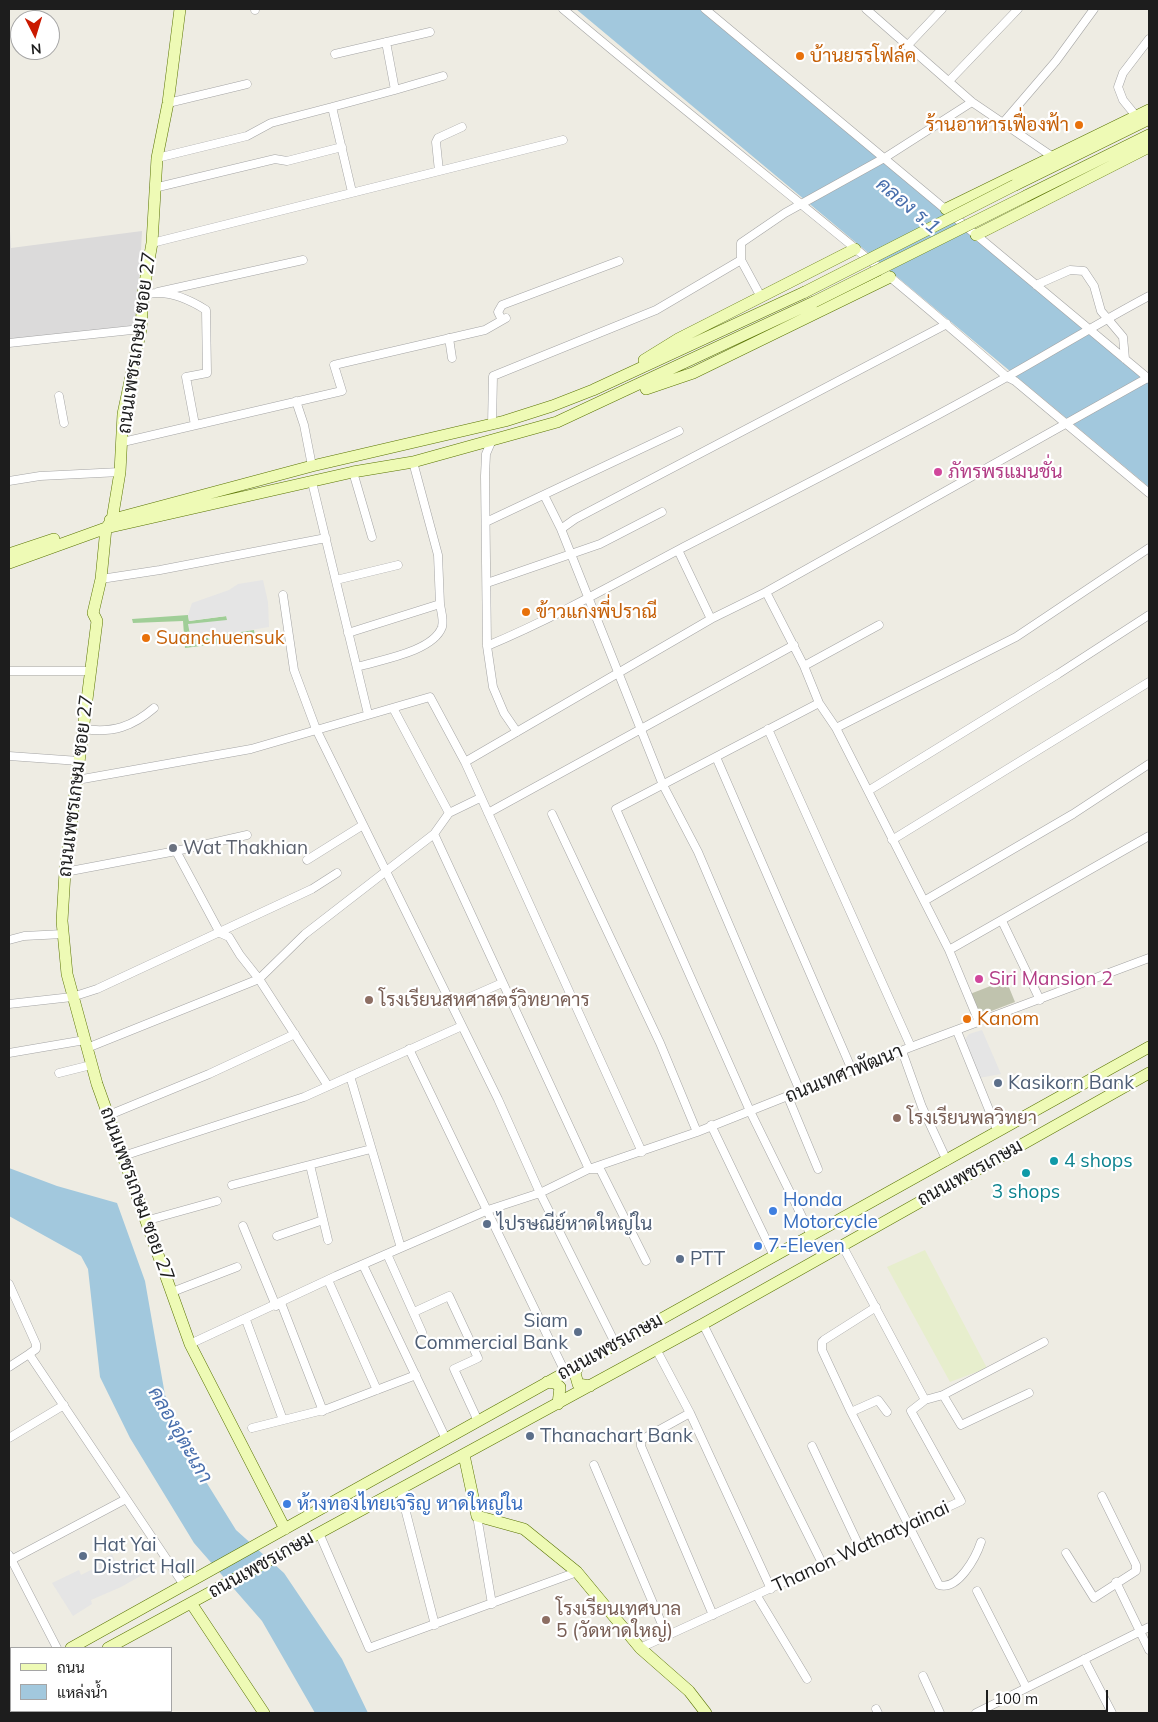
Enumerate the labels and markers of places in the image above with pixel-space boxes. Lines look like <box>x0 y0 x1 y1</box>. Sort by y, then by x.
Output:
place label: บ้านยรรโฟล์ค <box>810 45 916 67</box>
marker: บ้านยรรโฟล์ค <box>794 50 806 62</box>
place label: ร้านอาหารเฟื่องฟ้า <box>925 114 1069 136</box>
marker: ร้านอาหารเฟื่องฟ้า <box>1073 119 1085 131</box>
place label: ภัทรพรแมนชั่น <box>948 461 1063 483</box>
marker: ภัทรพรแมนชั่น <box>932 466 944 478</box>
place label: ข้าวแกงพี่ปราณี <box>536 601 657 623</box>
marker: ข้าวแกงพี่ปราณี <box>520 606 532 618</box>
place label: Suanchuensuk <box>156 627 284 649</box>
marker: Suanchuensuk <box>140 632 152 644</box>
place label: Wat Thakhian <box>183 837 308 859</box>
marker: Wat Thakhian <box>167 842 179 854</box>
place label: Siri Mansion 2 <box>989 968 1113 990</box>
marker: Siri Mansion 2 <box>973 973 985 985</box>
place label: โรงเรียนสหศาสตร์วิทยาคาร <box>379 989 590 1011</box>
marker: โรงเรียนสหศาสตร์วิทยาคาร <box>363 994 375 1006</box>
place label: Kanom <box>977 1008 1039 1030</box>
marker: Kanom <box>961 1013 973 1025</box>
place label: Kasikorn Bank <box>1008 1072 1134 1094</box>
marker: Kasikorn Bank <box>992 1077 1004 1089</box>
place label: โรงเรียนพลวิทยา <box>907 1107 1037 1129</box>
marker: โรงเรียนพลวิทยา <box>891 1112 903 1124</box>
place label: 4 shops <box>1064 1150 1133 1172</box>
marker: 4 shops <box>1048 1155 1060 1167</box>
marker: 3 shops <box>1020 1167 1032 1179</box>
place label: 3 shops <box>992 1181 1060 1203</box>
place label: Honda Motorcycle <box>783 1189 878 1233</box>
marker: Honda Motorcycle <box>767 1205 779 1217</box>
place label: ไปรษณีย์หาดใหญ่ใน <box>497 1213 652 1235</box>
marker: ไปรษณีย์หาดใหญ่ใน <box>481 1218 493 1230</box>
place label: 7-Eleven <box>768 1235 845 1257</box>
marker: 7-Eleven <box>752 1240 764 1252</box>
place label: PTT <box>690 1248 725 1270</box>
marker: PTT <box>674 1253 686 1265</box>
place label: Siam Commercial Bank <box>414 1310 568 1354</box>
marker: Siam Commercial Bank <box>572 1326 584 1338</box>
place label: Thanachart Bank <box>540 1425 693 1447</box>
marker: Thanachart Bank <box>524 1430 536 1442</box>
place label: ห้างทองไทยเจริญ หาดใหญ่ใน <box>297 1493 523 1515</box>
marker: ห้างทองไทยเจริญ หาดใหญ่ใน <box>281 1498 293 1510</box>
place label: Hat Yai District Hall <box>93 1534 195 1578</box>
marker: Hat Yai District Hall <box>77 1550 89 1562</box>
place label: โรงเรียนเทศบาล 5 (วัดหาดใหญ่) <box>556 1598 681 1642</box>
marker: โรงเรียนเทศบาล 5 (วัดหาดใหญ่) <box>540 1614 552 1626</box>

